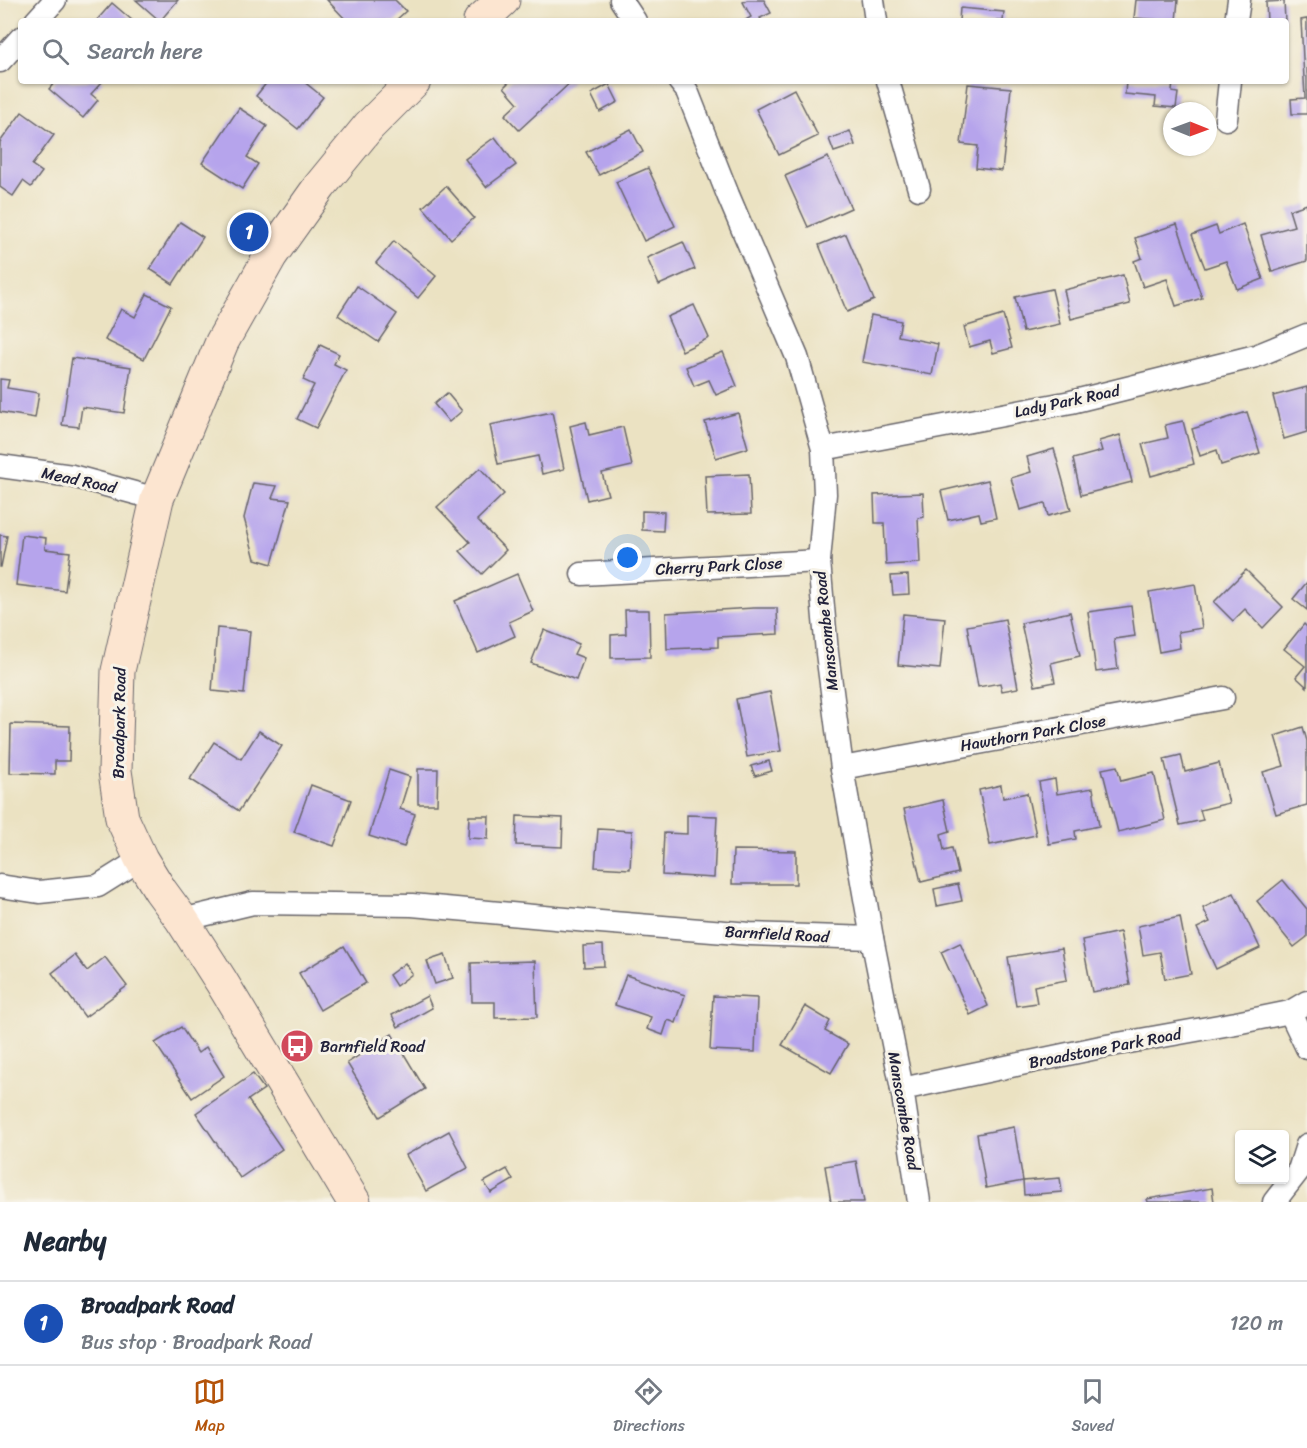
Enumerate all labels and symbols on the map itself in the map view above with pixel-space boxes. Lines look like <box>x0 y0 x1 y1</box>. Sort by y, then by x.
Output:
north arrow <box>1163 102 1217 156</box>
pin: 1 <box>230 210 268 254</box>
street label: Lady Park Road <box>1012 375 1124 426</box>
street label: Mead Road <box>39 458 121 502</box>
your location <box>613 543 642 572</box>
street label: Cherry Park Close <box>655 548 783 584</box>
street label: Manscombe Road <box>805 568 847 692</box>
street label: Broadpark Road <box>104 666 134 779</box>
street label: Hawthorn Park Close <box>958 706 1108 760</box>
street label: Barnfield Road <box>724 917 832 951</box>
street label: Broadstone Park Road <box>1026 1019 1185 1077</box>
bus stop icon: Barnfield Road <box>279 1028 315 1064</box>
place label: Barnfield Road <box>320 1032 426 1061</box>
street label: Manscombe Road <box>879 1049 929 1174</box>

